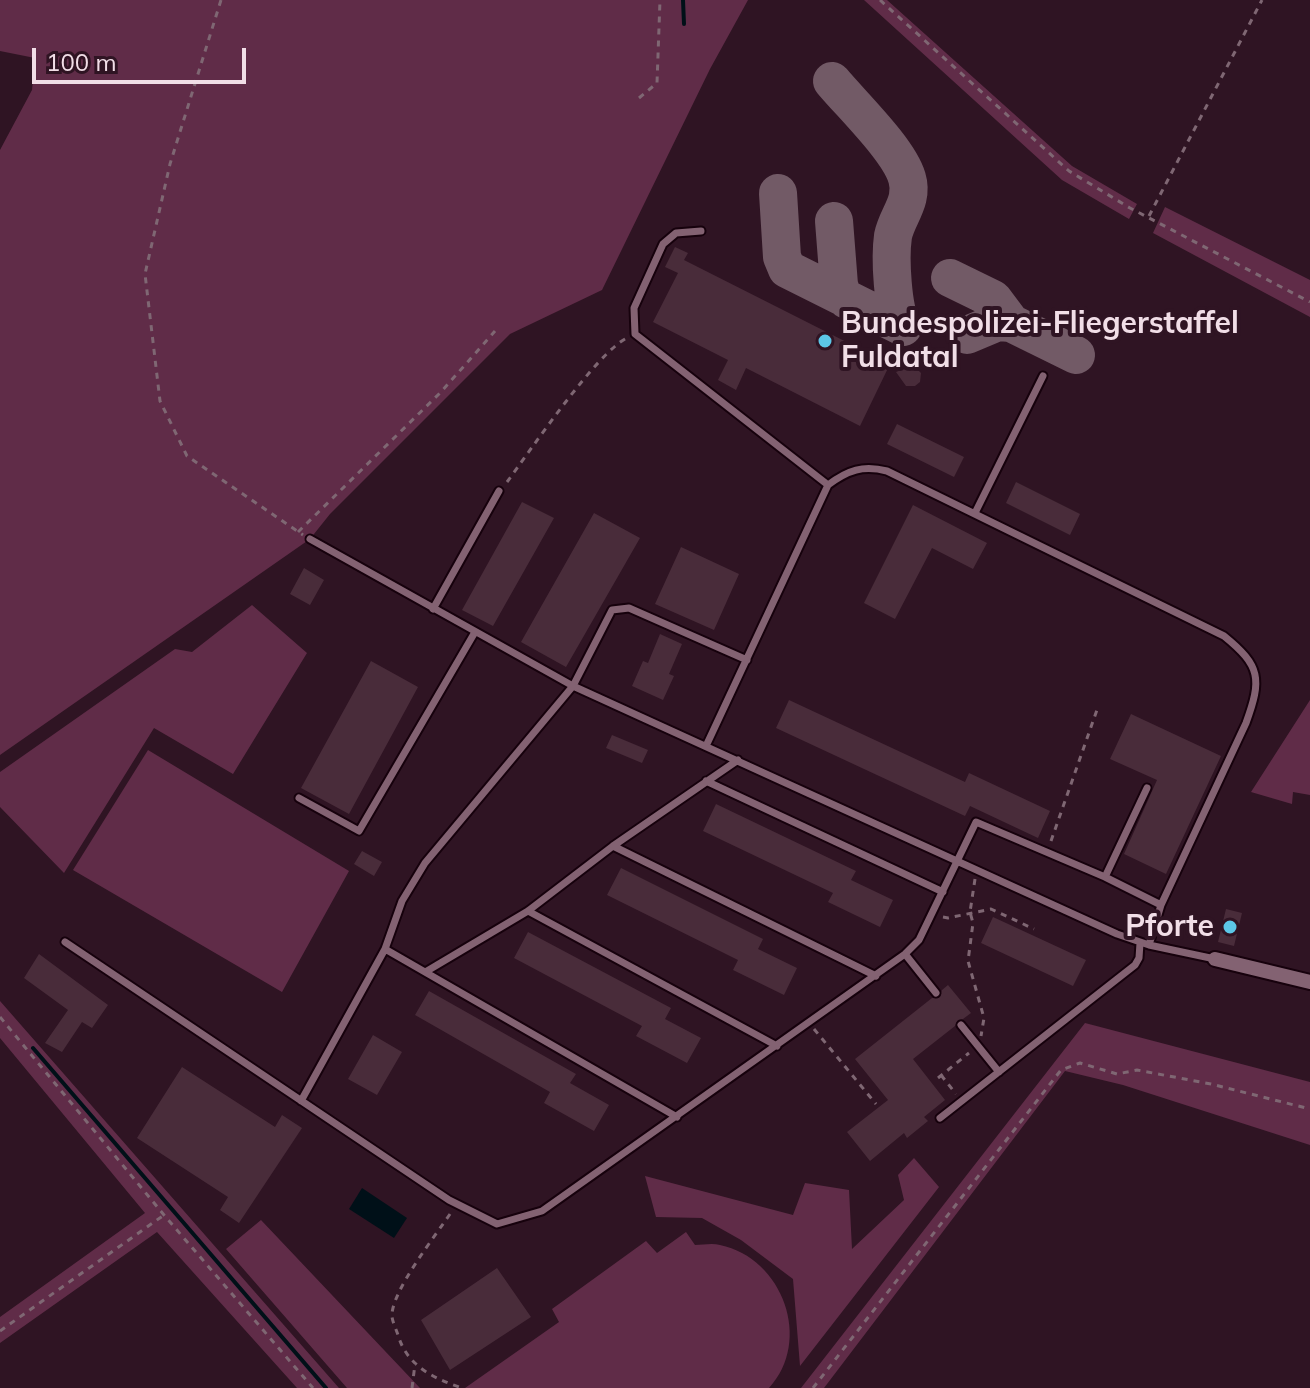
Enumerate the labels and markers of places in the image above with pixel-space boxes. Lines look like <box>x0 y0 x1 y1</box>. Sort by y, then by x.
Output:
place label: Bundespolizei-Fliegerstaffel Fuldatal <box>841 306 1239 376</box>
marker: Bundespolizei-Fliegerstaffel Fuldatal <box>816 332 834 350</box>
place label: Pforte <box>1125 909 1214 945</box>
marker: Pforte <box>1221 918 1239 936</box>

